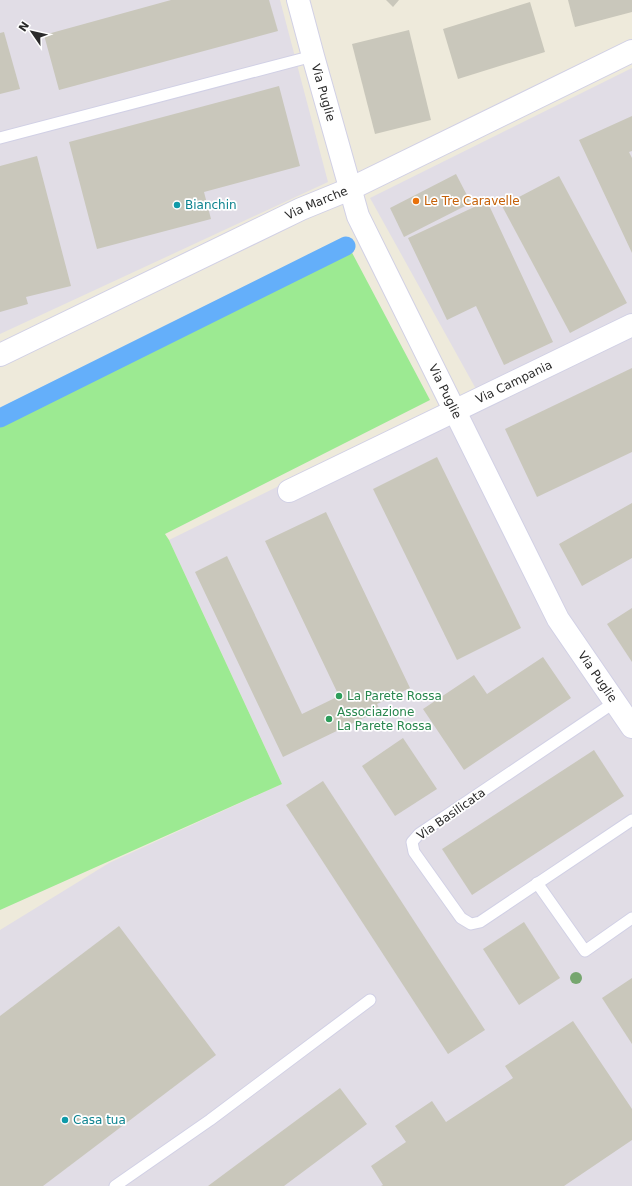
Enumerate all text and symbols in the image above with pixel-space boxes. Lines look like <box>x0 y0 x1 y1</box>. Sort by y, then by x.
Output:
north arrow <box>12 12 52 52</box>
text: N <box>16 19 32 34</box>
street label: Via Puglie <box>309 62 338 123</box>
street label: Via Marche <box>283 184 350 223</box>
place label: Le Tre Caravelle <box>424 194 520 208</box>
marker: Le Tre Caravelle <box>411 196 421 206</box>
place label: Bianchin <box>185 198 237 212</box>
marker: Bianchin <box>172 200 182 210</box>
street label: Via Campania <box>474 358 555 407</box>
street label: Via Puglie <box>426 362 464 421</box>
street label: Via Puglie <box>575 648 620 705</box>
place label: La Parete Rossa <box>347 689 442 703</box>
marker: La Parete Rossa <box>334 691 344 701</box>
place label: Associazione La Parete Rossa <box>337 705 432 733</box>
marker: Associazione La Parete Rossa <box>324 714 334 724</box>
street label: Via Basilicata <box>414 785 488 843</box>
place label: Casa tua <box>73 1113 126 1127</box>
marker: Casa tua <box>60 1115 70 1125</box>

